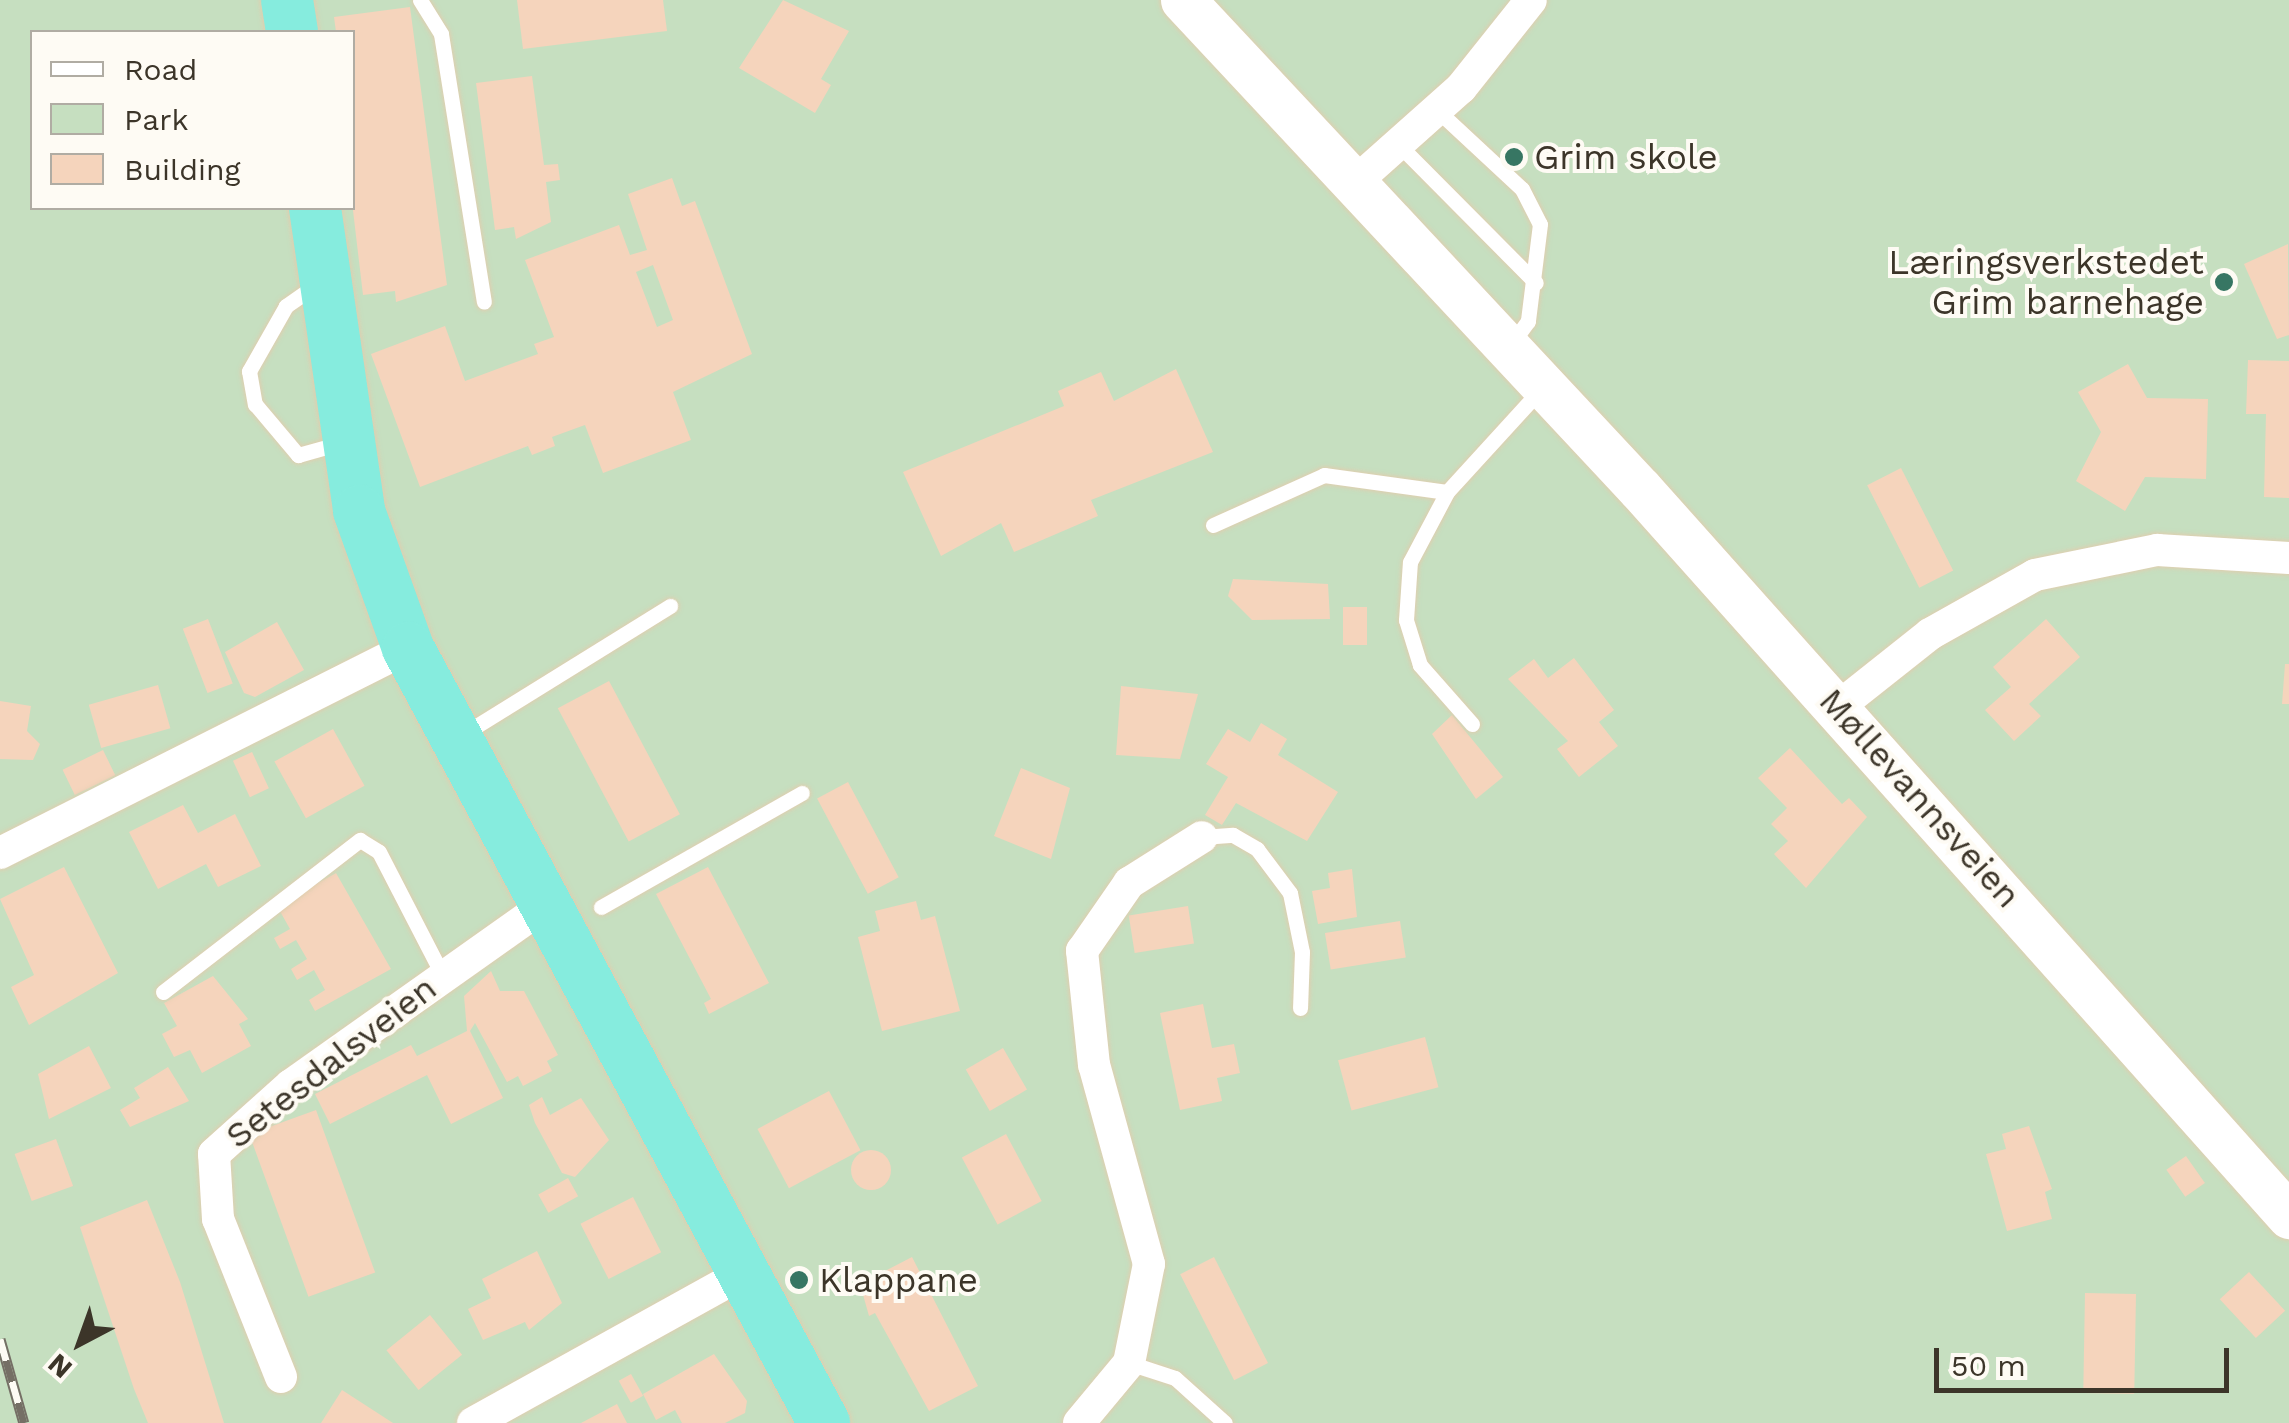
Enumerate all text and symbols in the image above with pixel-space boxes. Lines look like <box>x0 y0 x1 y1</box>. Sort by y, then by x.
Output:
legend <box>30 30 355 210</box>
text: Road <box>124 52 197 87</box>
text: Park <box>124 102 189 137</box>
place label: Grim skole <box>1534 136 1718 178</box>
marker: Grim skole <box>1503 146 1525 168</box>
text: Building <box>124 152 241 187</box>
place label: Læringsverkstedet Grim barnehage <box>1888 241 2204 323</box>
marker: Læringsverkstedet Grim barnehage <box>2213 271 2235 293</box>
street label: Møllevannsveien <box>1811 680 2029 916</box>
street label: Setesdalsveien <box>217 967 445 1157</box>
place label: Klappane <box>819 1259 978 1301</box>
marker: Klappane <box>788 1269 810 1291</box>
north arrow <box>30 1293 130 1393</box>
scale bar <box>1939 1328 2234 1390</box>
text: N <box>41 1347 79 1385</box>
text: 50 m <box>1951 1348 2026 1383</box>

